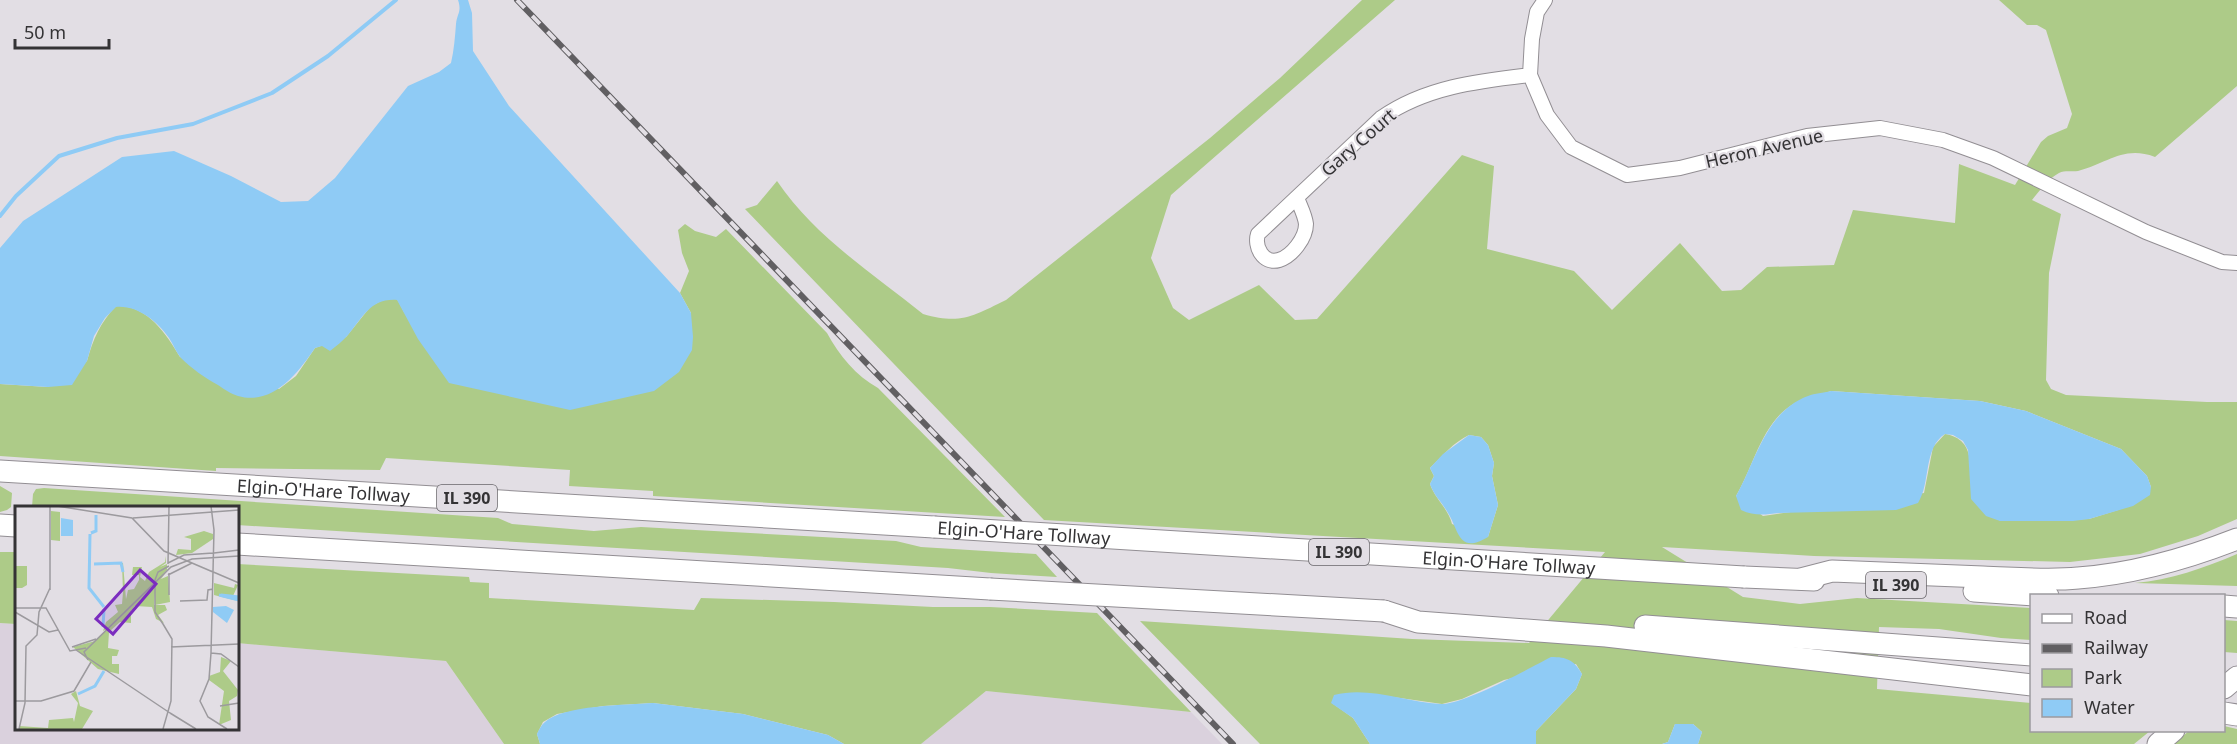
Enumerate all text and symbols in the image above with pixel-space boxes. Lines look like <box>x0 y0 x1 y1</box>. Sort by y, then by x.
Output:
scale bar <box>15 12 110 50</box>
text: 50 m <box>24 20 66 44</box>
street label: Gary Court <box>1315 102 1401 181</box>
street label: Heron Avenue <box>1703 123 1825 173</box>
street label: Elgin-O'Hare Tollway <box>236 473 411 508</box>
road number: IL 390 <box>437 485 497 511</box>
inset map <box>15 506 238 729</box>
street label: Elgin-O'Hare Tollway <box>937 515 1112 550</box>
road number: IL 390 <box>1309 539 1369 565</box>
street label: Elgin-O'Hare Tollway <box>1422 545 1597 580</box>
road number: IL 390 <box>1866 572 1926 598</box>
legend <box>2030 594 2225 732</box>
text: Road <box>2084 605 2127 629</box>
text: Railway <box>2084 635 2149 659</box>
text: Park <box>2084 665 2122 689</box>
text: Water <box>2084 695 2135 719</box>

